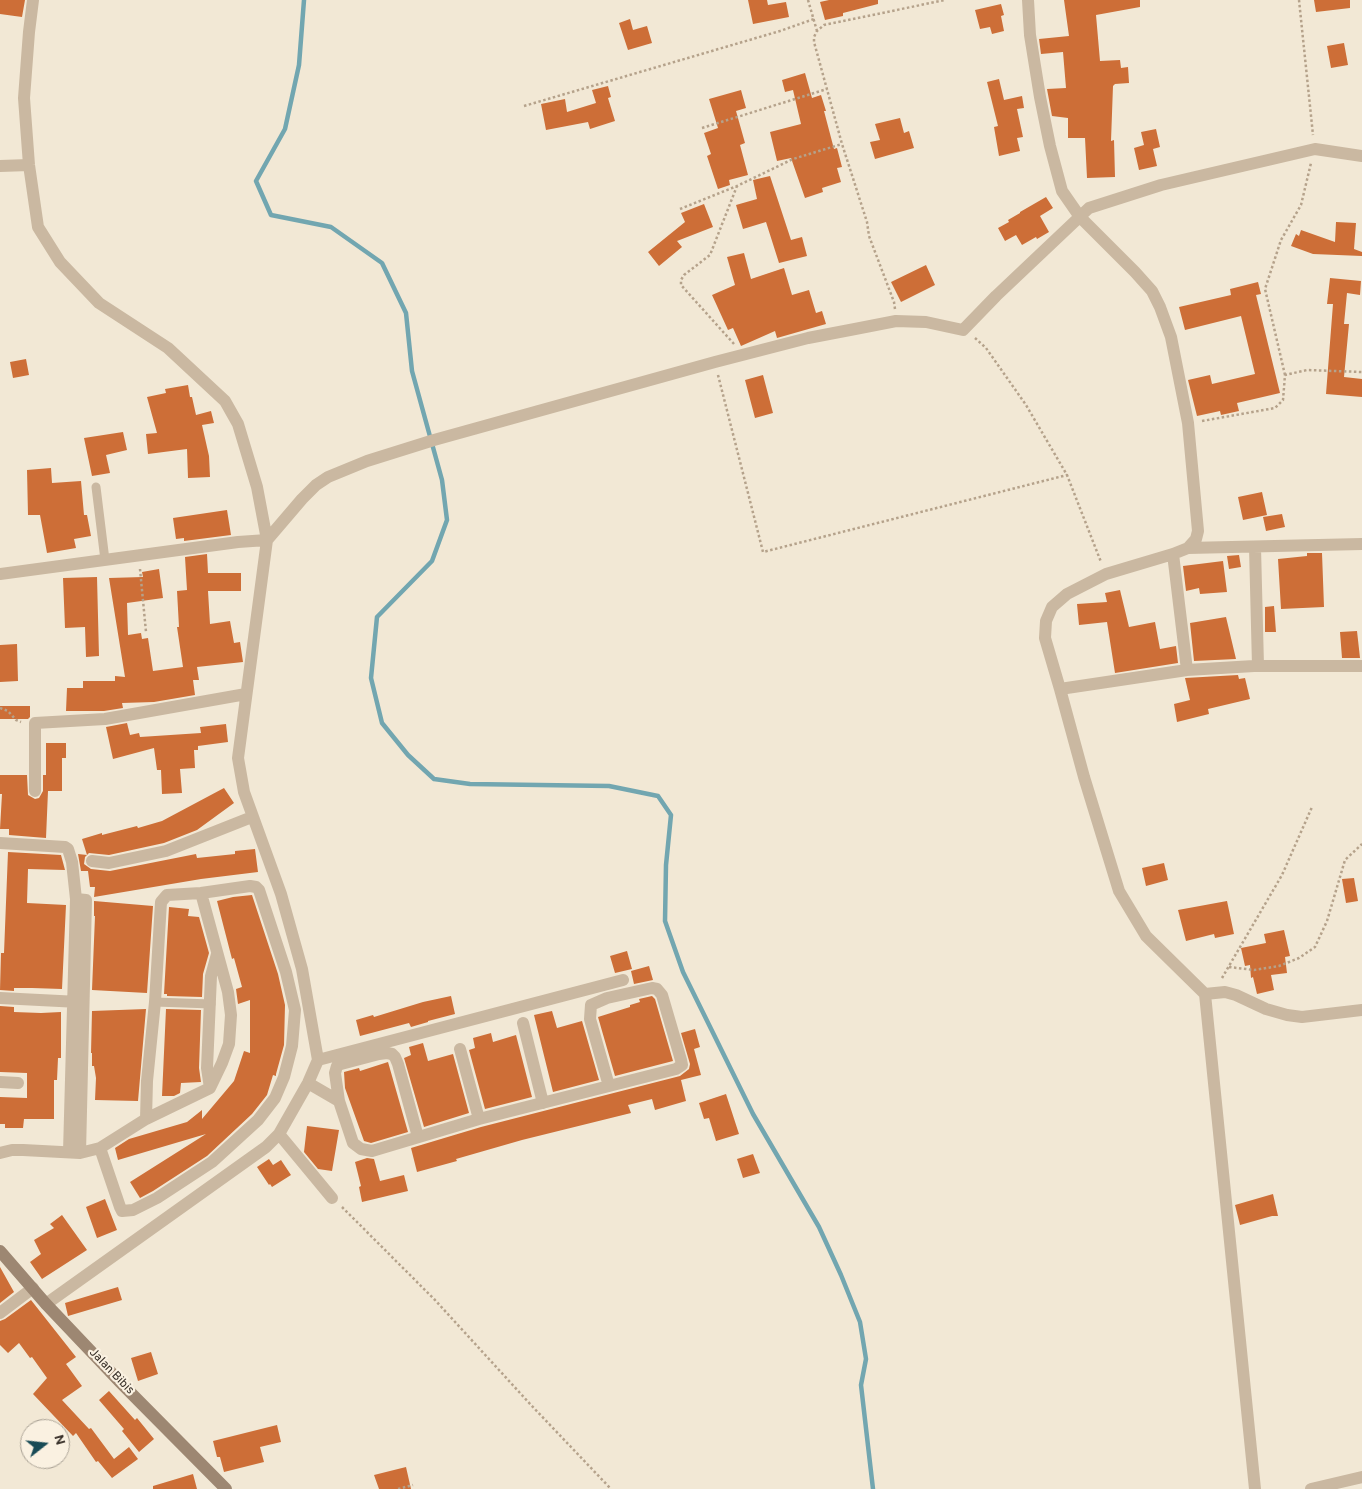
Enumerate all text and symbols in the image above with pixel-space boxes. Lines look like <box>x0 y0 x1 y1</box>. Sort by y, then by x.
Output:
street label: Jalan Bibis <box>86 1346 136 1398</box>
north arrow <box>20 1419 70 1469</box>
text: N <box>49 1433 68 1447</box>

